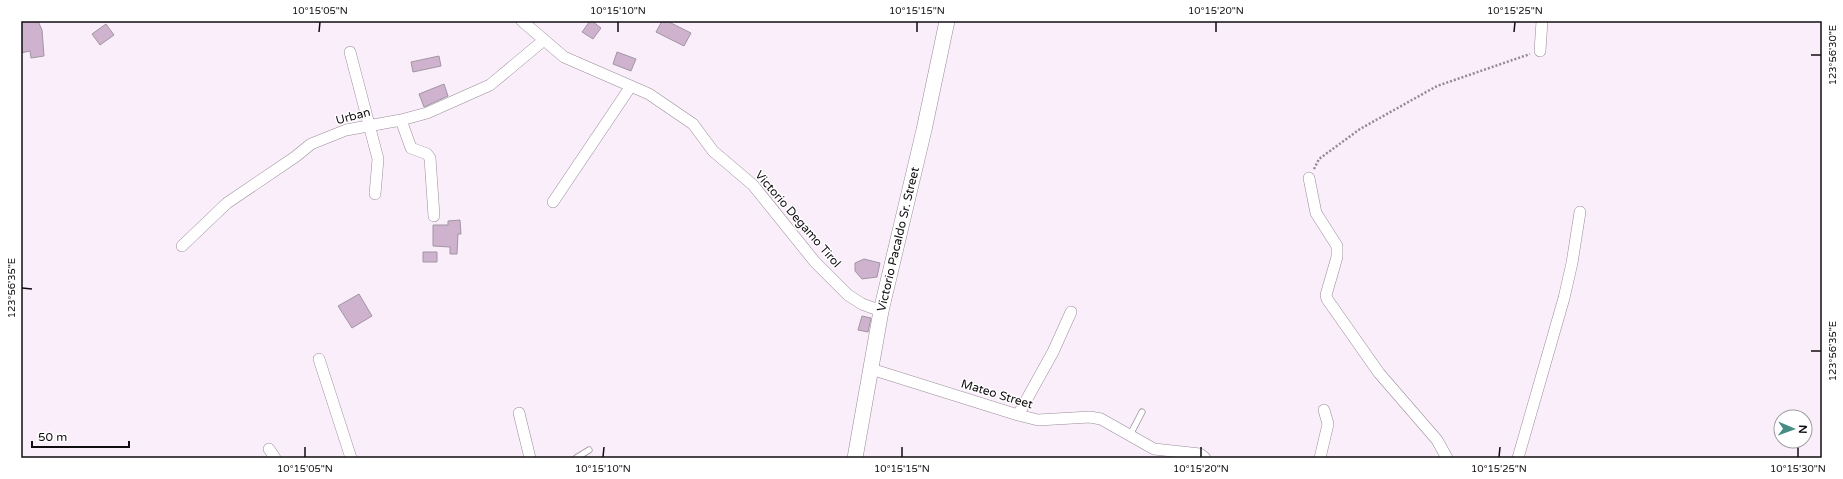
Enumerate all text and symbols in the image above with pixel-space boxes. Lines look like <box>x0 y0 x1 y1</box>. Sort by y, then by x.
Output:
text: 10°15'05"N <box>292 5 348 17</box>
text: 10°15'10"N <box>590 5 646 17</box>
text: 10°15'15"N <box>889 5 945 17</box>
text: 10°15'20"N <box>1188 5 1244 17</box>
text: 10°15'25"N <box>1487 5 1543 17</box>
text: 123°56'30"E <box>1827 25 1839 85</box>
street label: Urban <box>334 105 372 127</box>
street label: Victorio Pacaldo Sr. Street <box>874 165 922 313</box>
street label: Victorio Degamo Tirol <box>752 168 844 270</box>
text: 123°56'35"E <box>6 258 18 318</box>
text: 123°56'35"E <box>1827 321 1839 381</box>
street label: Mateo Street <box>959 376 1035 412</box>
north arrow <box>1773 409 1813 449</box>
scale bar <box>32 423 129 449</box>
text: N <box>1796 425 1809 434</box>
text: 50 m <box>38 430 67 444</box>
text: 10°15'05"N <box>277 463 333 475</box>
text: 10°15'10"N <box>575 463 631 475</box>
text: 10°15'15"N <box>874 463 930 475</box>
text: 10°15'20"N <box>1173 463 1229 475</box>
text: 10°15'25"N <box>1471 463 1527 475</box>
text: 10°15'30"N <box>1770 463 1826 475</box>

